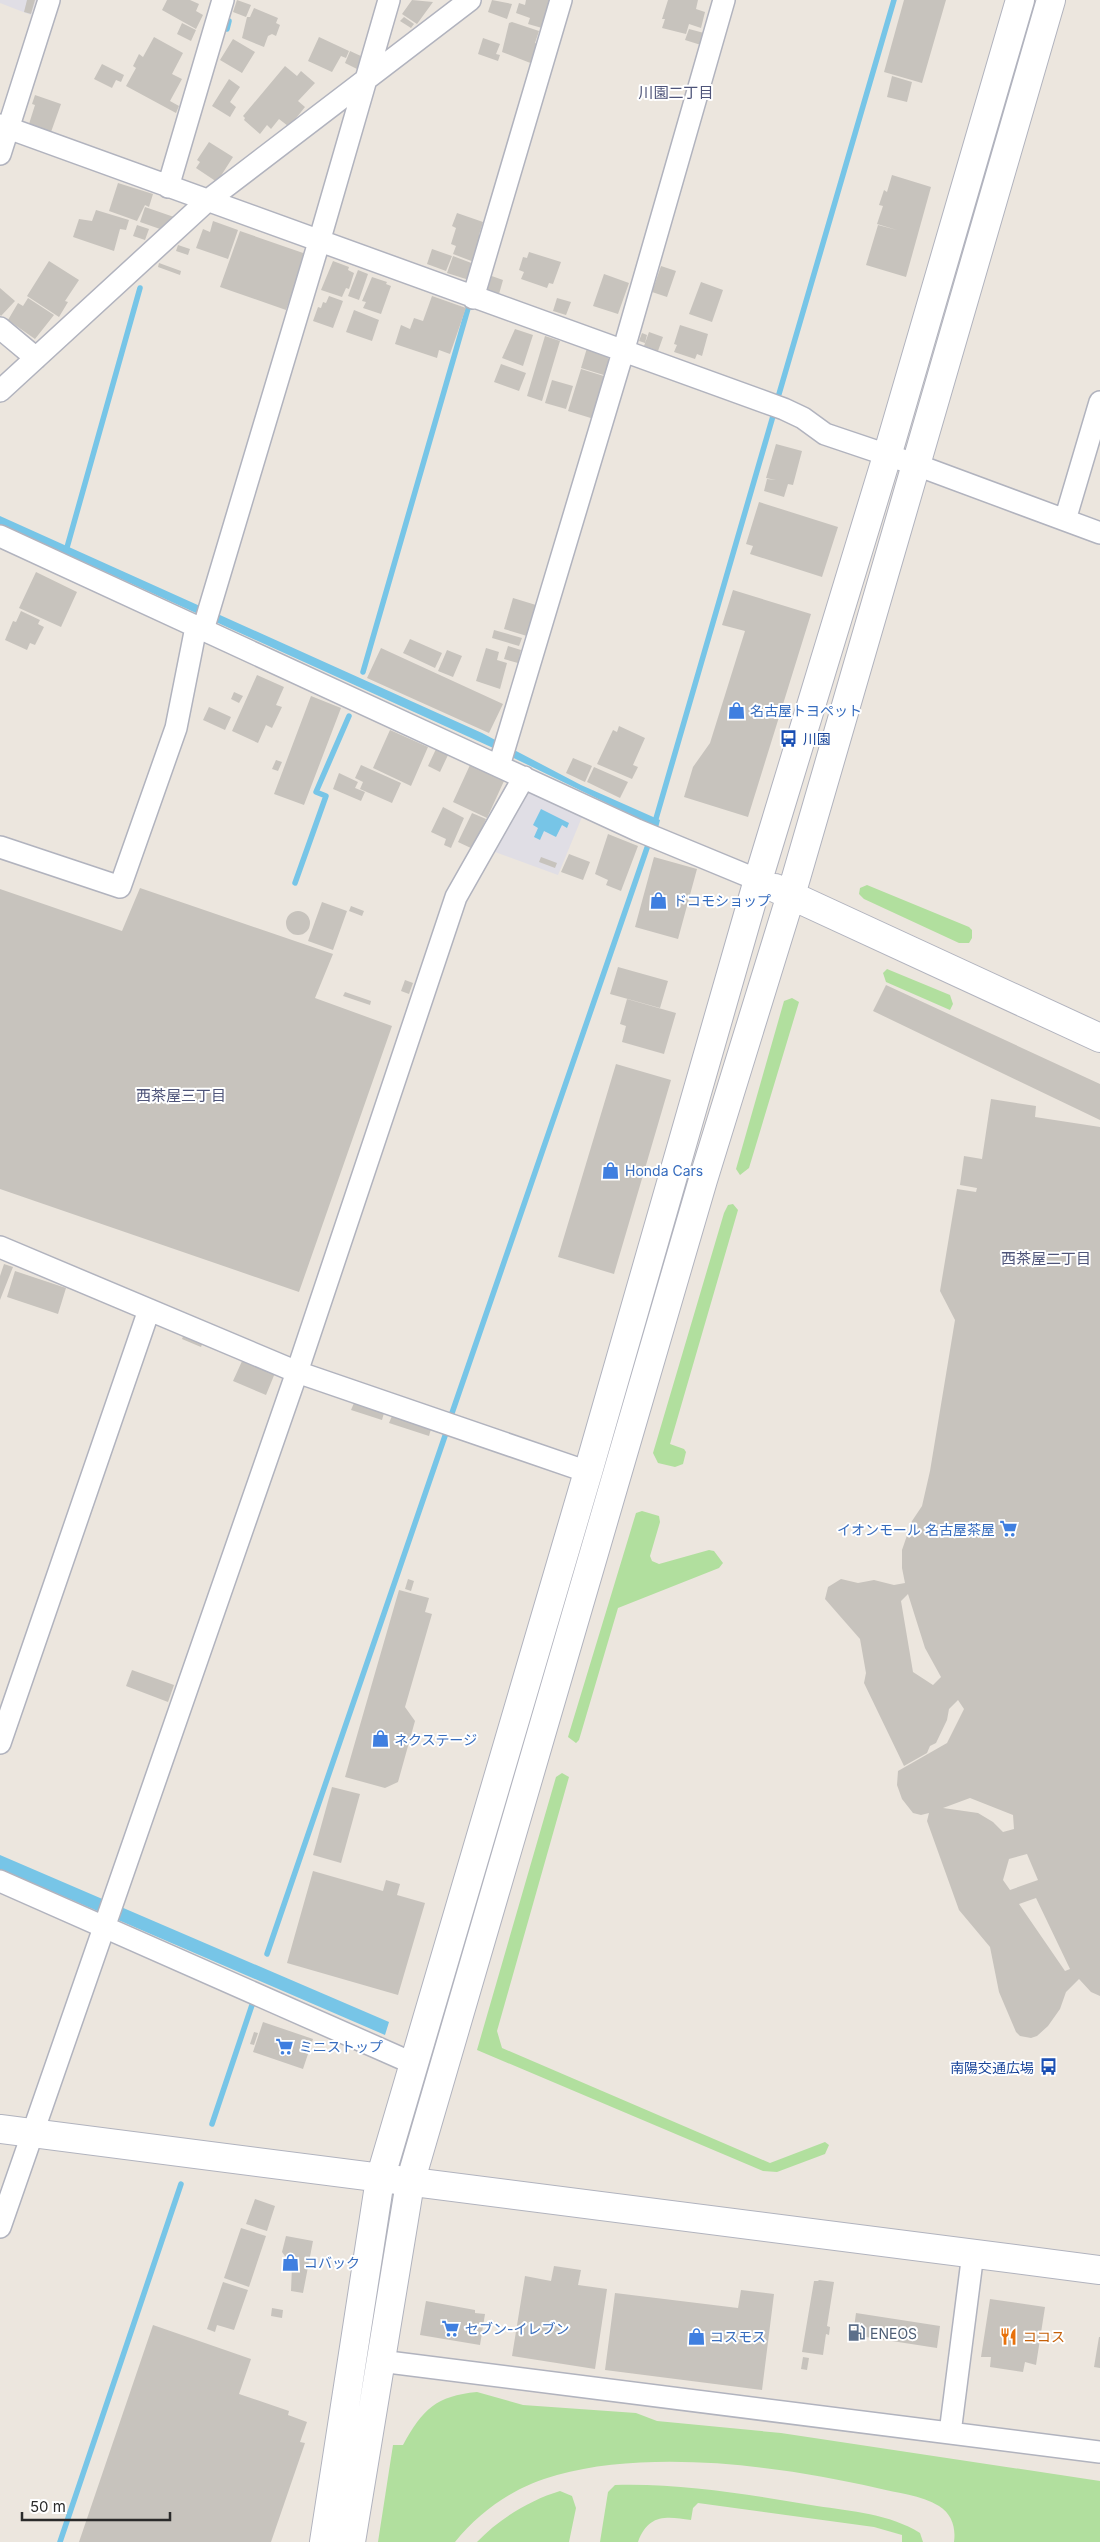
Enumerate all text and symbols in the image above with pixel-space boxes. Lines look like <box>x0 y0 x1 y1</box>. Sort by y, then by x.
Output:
district label: 川園二丁目 <box>638 83 714 102</box>
shop icon: 名古屋トヨペット <box>726 700 746 720</box>
place label: 名古屋トヨペット <box>750 702 862 719</box>
bus stop icon: 川園 <box>779 728 799 748</box>
place label: 川園 <box>803 730 831 747</box>
shop icon: ドコモショップ <box>649 890 669 910</box>
place label: ドコモショップ <box>673 892 771 909</box>
district label: 西茶屋三丁目 <box>136 1086 226 1105</box>
shop icon: Honda Cars <box>601 1160 621 1180</box>
place label: Honda Cars <box>625 1162 703 1179</box>
district label: 西茶屋二丁目 <box>1001 1249 1091 1268</box>
supermarket icon: イオンモール 名古屋茶屋 <box>999 1519 1019 1539</box>
place label: イオンモール 名古屋茶屋 <box>837 1521 995 1538</box>
shop icon: ネクステージ <box>370 1729 390 1749</box>
place label: ネクステージ <box>394 1731 477 1748</box>
supermarket icon: ミニストップ <box>275 2036 295 2056</box>
place label: ミニストップ <box>299 2038 383 2055</box>
bus stop icon: 南陽交通広場 <box>1038 2057 1058 2077</box>
place label: 南陽交通広場 <box>950 2059 1034 2076</box>
shop icon: コバック <box>280 2252 300 2272</box>
place label: コバック <box>304 2254 360 2271</box>
supermarket icon: セブン-イレブン <box>441 2318 461 2338</box>
place label: セブン-イレブン <box>465 2320 569 2337</box>
fuel station icon: ENEOS <box>846 2323 866 2343</box>
place label: ENEOS <box>870 2325 917 2342</box>
shop icon: コスモス <box>686 2326 706 2346</box>
restaurant icon: ココス <box>999 2326 1019 2346</box>
place label: コスモス <box>710 2328 766 2345</box>
place label: ココス <box>1023 2328 1065 2345</box>
scale bar <box>22 2490 170 2522</box>
text: 50 m <box>30 2497 66 2516</box>

